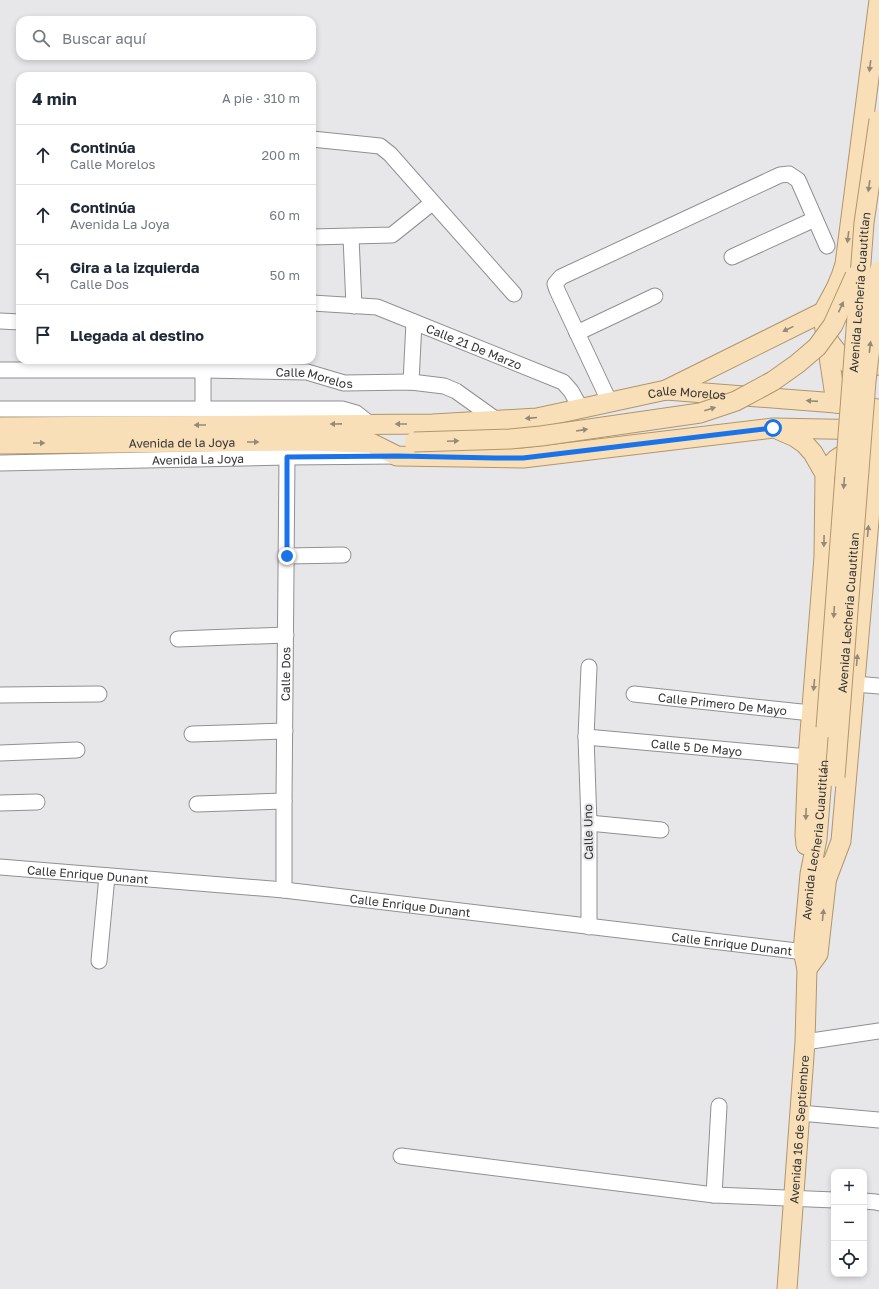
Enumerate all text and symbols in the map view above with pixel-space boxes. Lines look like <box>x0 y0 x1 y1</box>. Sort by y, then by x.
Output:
search box <box>16 16 316 60</box>
icon: search <box>30 27 52 49</box>
text: Buscar aquí <box>62 29 146 47</box>
one-way arrow <box>867 60 873 73</box>
text: 4 min <box>32 88 77 109</box>
text: A pie · 310 m <box>222 90 300 106</box>
text: Continúa <box>70 138 136 156</box>
icon: ahead <box>32 144 54 166</box>
text: 200 m <box>262 147 300 163</box>
text: Calle Morelos <box>70 156 155 172</box>
one-way arrow <box>866 180 872 192</box>
text: Continúa <box>70 198 136 216</box>
icon: ahead <box>32 204 54 226</box>
text: 60 m <box>269 207 300 223</box>
street label: Avenida Lecheria Cuautitlan <box>845 211 873 373</box>
text: Avenida La Joya <box>70 216 170 232</box>
one-way arrow <box>845 231 852 243</box>
text: Gira a la izquierda <box>70 258 200 276</box>
icon: left <box>32 264 54 286</box>
text: 50 m <box>270 267 300 283</box>
text: Calle Dos <box>70 276 129 292</box>
one-way arrow <box>838 301 844 313</box>
street label: Calle 21 De Marzo <box>424 320 524 372</box>
icon: arrive <box>32 324 54 346</box>
text: Llegada al destino <box>70 326 204 344</box>
one-way arrow <box>782 326 793 332</box>
one-way arrow <box>867 341 873 353</box>
street label: Calle Morelos <box>275 364 353 391</box>
street label: Calle Morelos <box>646 383 727 402</box>
one-way arrow <box>806 398 818 405</box>
one-way arrow <box>704 406 716 412</box>
one-way arrow <box>525 415 537 421</box>
route start <box>764 419 782 437</box>
one-way arrow <box>329 421 342 427</box>
one-way arrow <box>394 421 407 427</box>
one-way arrow <box>193 422 206 428</box>
one-way arrow <box>576 427 588 433</box>
street label: Avenida de la Joya <box>129 434 235 450</box>
one-way arrow <box>447 438 460 444</box>
one-way arrow <box>247 439 260 445</box>
one-way arrow <box>33 440 45 447</box>
street label: Avenida La Joya <box>152 450 244 467</box>
one-way arrow <box>841 477 848 489</box>
one-way arrow <box>864 525 871 537</box>
street label: Avenida Lecheria Cuautitlan <box>834 532 862 693</box>
one-way arrow <box>821 535 827 548</box>
route end <box>278 547 296 565</box>
one-way arrow <box>831 606 838 618</box>
street label: Calle Dos <box>277 647 293 701</box>
one-way arrow <box>853 654 860 666</box>
one-way arrow <box>810 678 817 691</box>
street label: Calle Primero De Mayo <box>657 689 788 718</box>
street label: Calle 5 De Mayo <box>650 735 743 759</box>
street label: Avenida Lecheria Cuautitlán <box>798 759 831 921</box>
street label: Calle Uno <box>580 804 596 860</box>
one-way arrow <box>802 808 809 820</box>
street label: Calle Enrique Dunant <box>26 862 149 887</box>
street label: Calle Enrique Dunant <box>349 890 472 920</box>
one-way arrow <box>819 909 826 921</box>
street label: Calle Enrique Dunant <box>671 929 793 958</box>
street label: Avenida 16 de Septiembre <box>786 1055 812 1204</box>
map controls <box>831 1169 867 1277</box>
button: + <box>831 1169 867 1205</box>
button: − <box>831 1205 867 1241</box>
button: locate <box>831 1241 867 1277</box>

